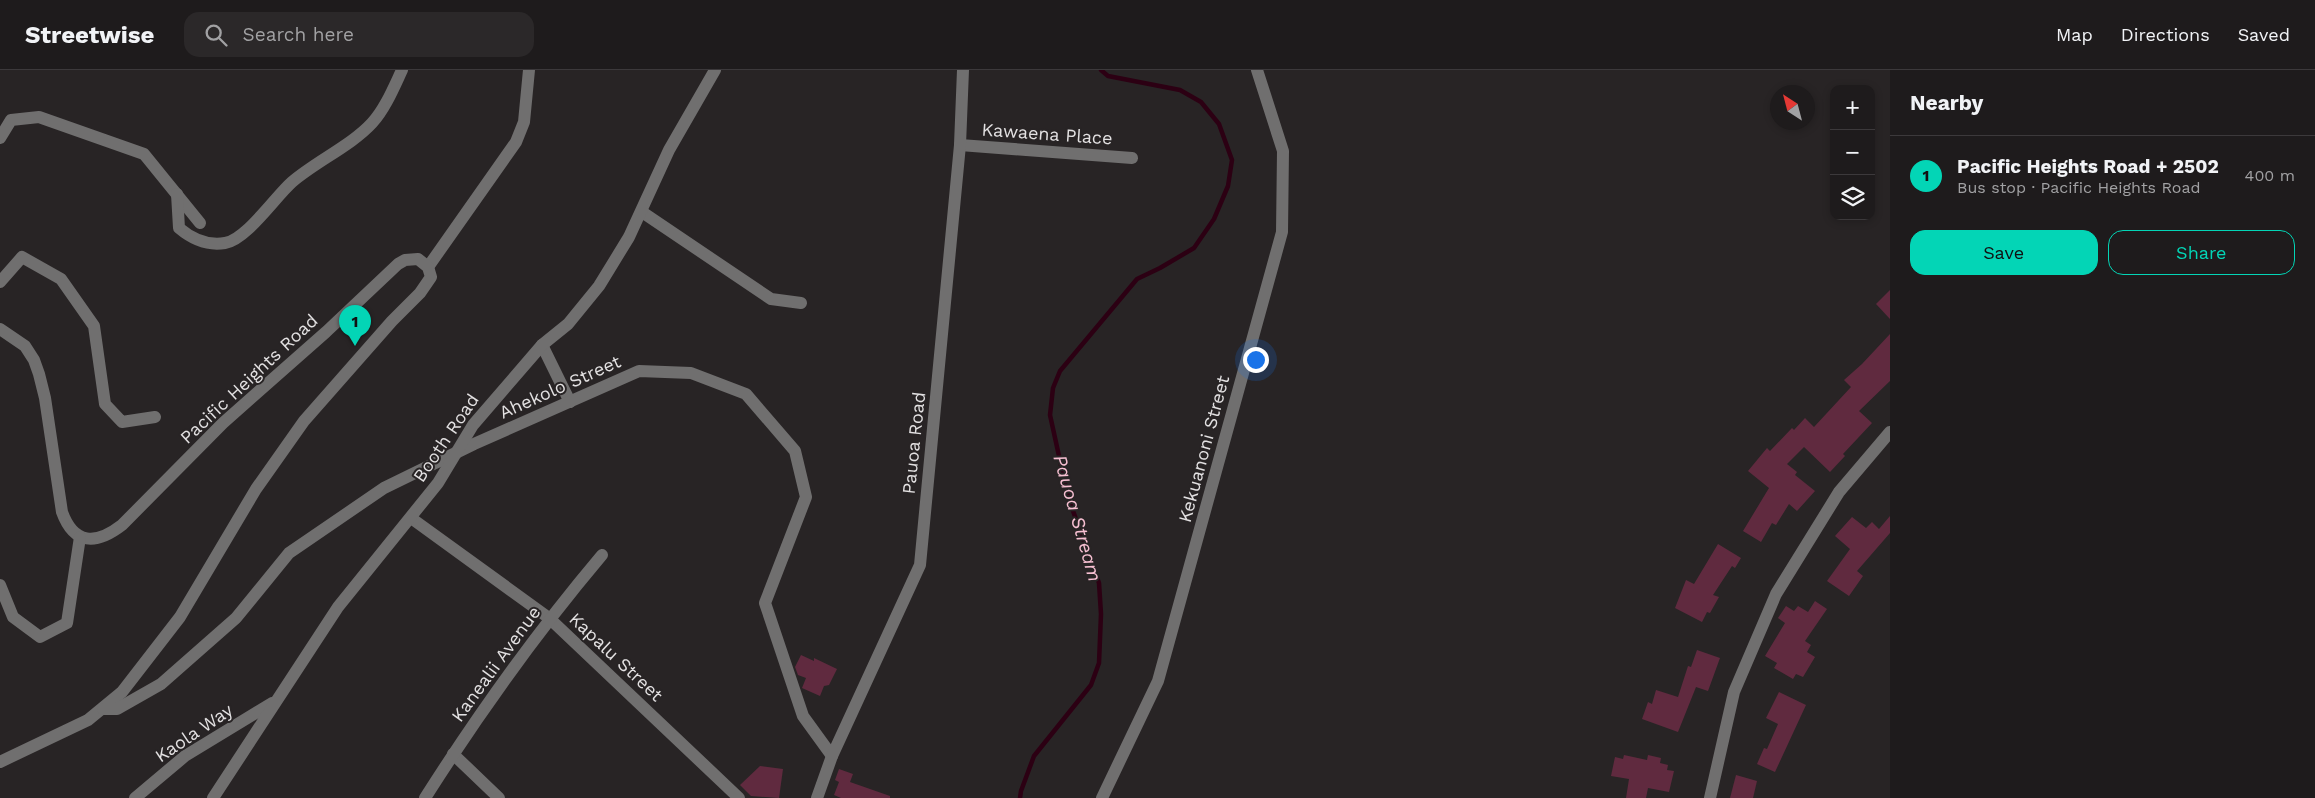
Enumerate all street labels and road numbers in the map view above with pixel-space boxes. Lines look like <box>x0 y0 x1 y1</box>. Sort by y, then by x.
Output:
street label: Kawaena Place <box>981 118 1113 149</box>
street label: Pacific Heights Road <box>176 310 322 448</box>
street label: Ahekolo Street <box>496 350 624 423</box>
street label: Kekuanoni Street <box>1174 373 1233 525</box>
street label: Booth Road <box>408 390 483 486</box>
street label: Pauoa Road <box>898 391 929 495</box>
street label: Kanealii Avenue <box>447 602 545 726</box>
street label: Kapalu Street <box>565 608 668 706</box>
street label: Kaola Way <box>151 699 237 766</box>

